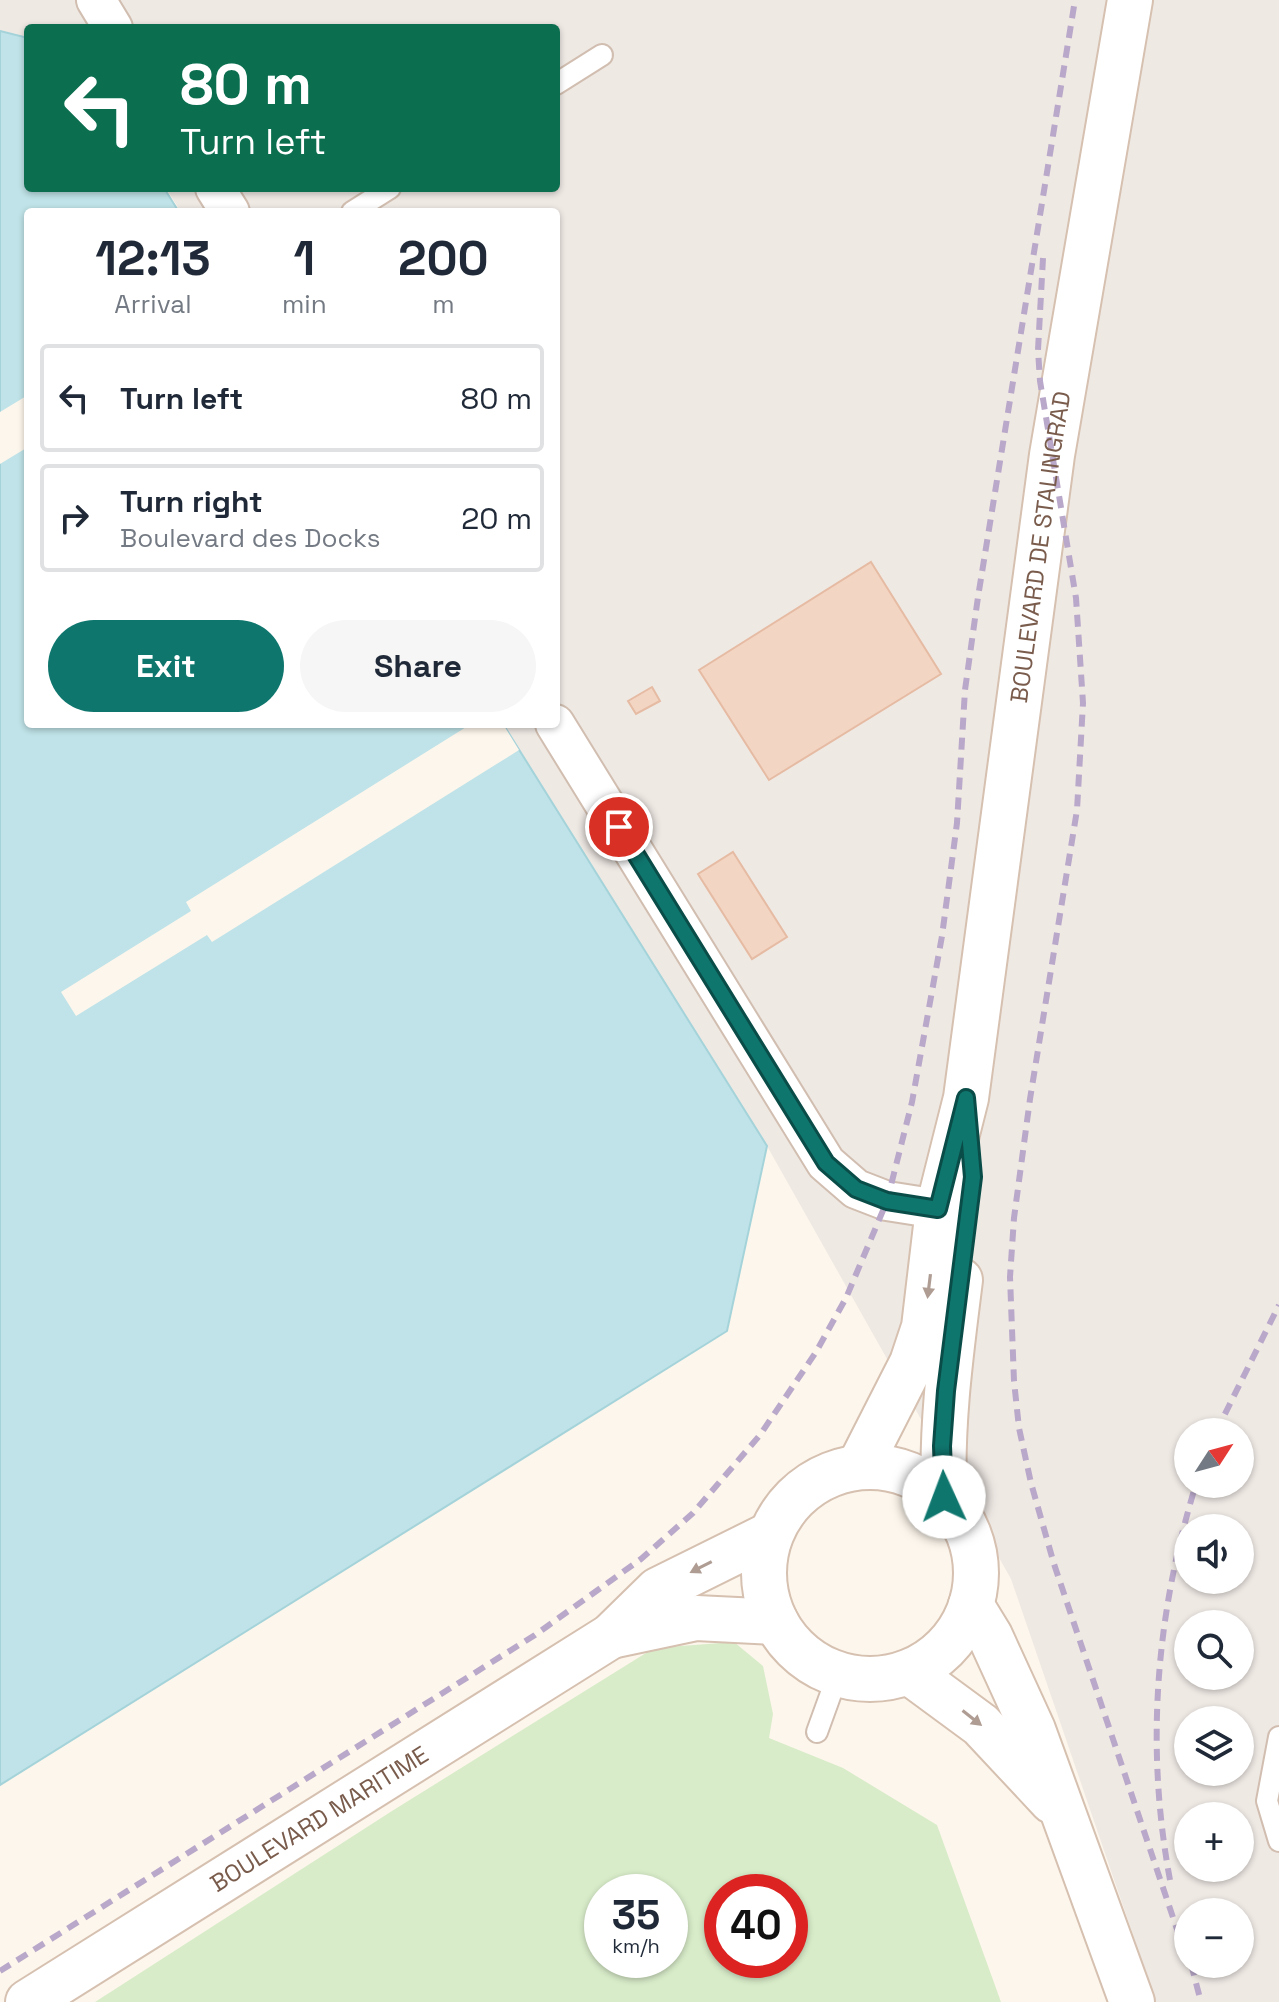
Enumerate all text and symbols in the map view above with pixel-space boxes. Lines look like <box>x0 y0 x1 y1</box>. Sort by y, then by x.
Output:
text: 80 m <box>180 49 312 120</box>
icon: left <box>48 56 152 160</box>
text: Turn left <box>180 119 327 165</box>
text: 12:13 <box>95 228 211 289</box>
text: 1 <box>293 228 315 289</box>
text: 200 <box>398 228 489 289</box>
text: Arrival <box>114 287 192 321</box>
text: min <box>282 287 327 321</box>
text: m <box>432 287 455 321</box>
icon: left <box>52 376 96 420</box>
text: Turn left <box>120 379 243 418</box>
text: 80 m <box>461 379 532 418</box>
street label: BOULEVARD DE STALINGRAD <box>1003 389 1078 705</box>
text: Turn right <box>120 482 263 521</box>
icon: right <box>52 496 96 540</box>
text: 20 m <box>461 499 532 538</box>
text: Boulevard des Docks <box>120 521 380 555</box>
button: Exit <box>48 620 284 712</box>
button: Share <box>300 620 536 712</box>
pin <box>585 793 653 861</box>
icon: arrive <box>597 805 641 849</box>
one-way arrow <box>922 1274 935 1299</box>
north arrow <box>1174 1418 1254 1498</box>
map controls <box>1174 1418 1254 1978</box>
position arrow <box>902 1455 986 1539</box>
button: sound <box>1174 1514 1254 1594</box>
one-way arrow <box>689 1561 712 1574</box>
button: search <box>1174 1610 1254 1690</box>
button: layers <box>1174 1706 1254 1786</box>
one-way arrow <box>961 1710 982 1726</box>
street label: BOULEVARD MARITIME <box>204 1739 434 1899</box>
button: + <box>1174 1802 1254 1882</box>
speed limit sign: 40 <box>704 1874 808 1978</box>
text: 35 <box>612 1890 660 1941</box>
button: − <box>1174 1898 1254 1978</box>
text: km/h <box>612 1933 660 1959</box>

